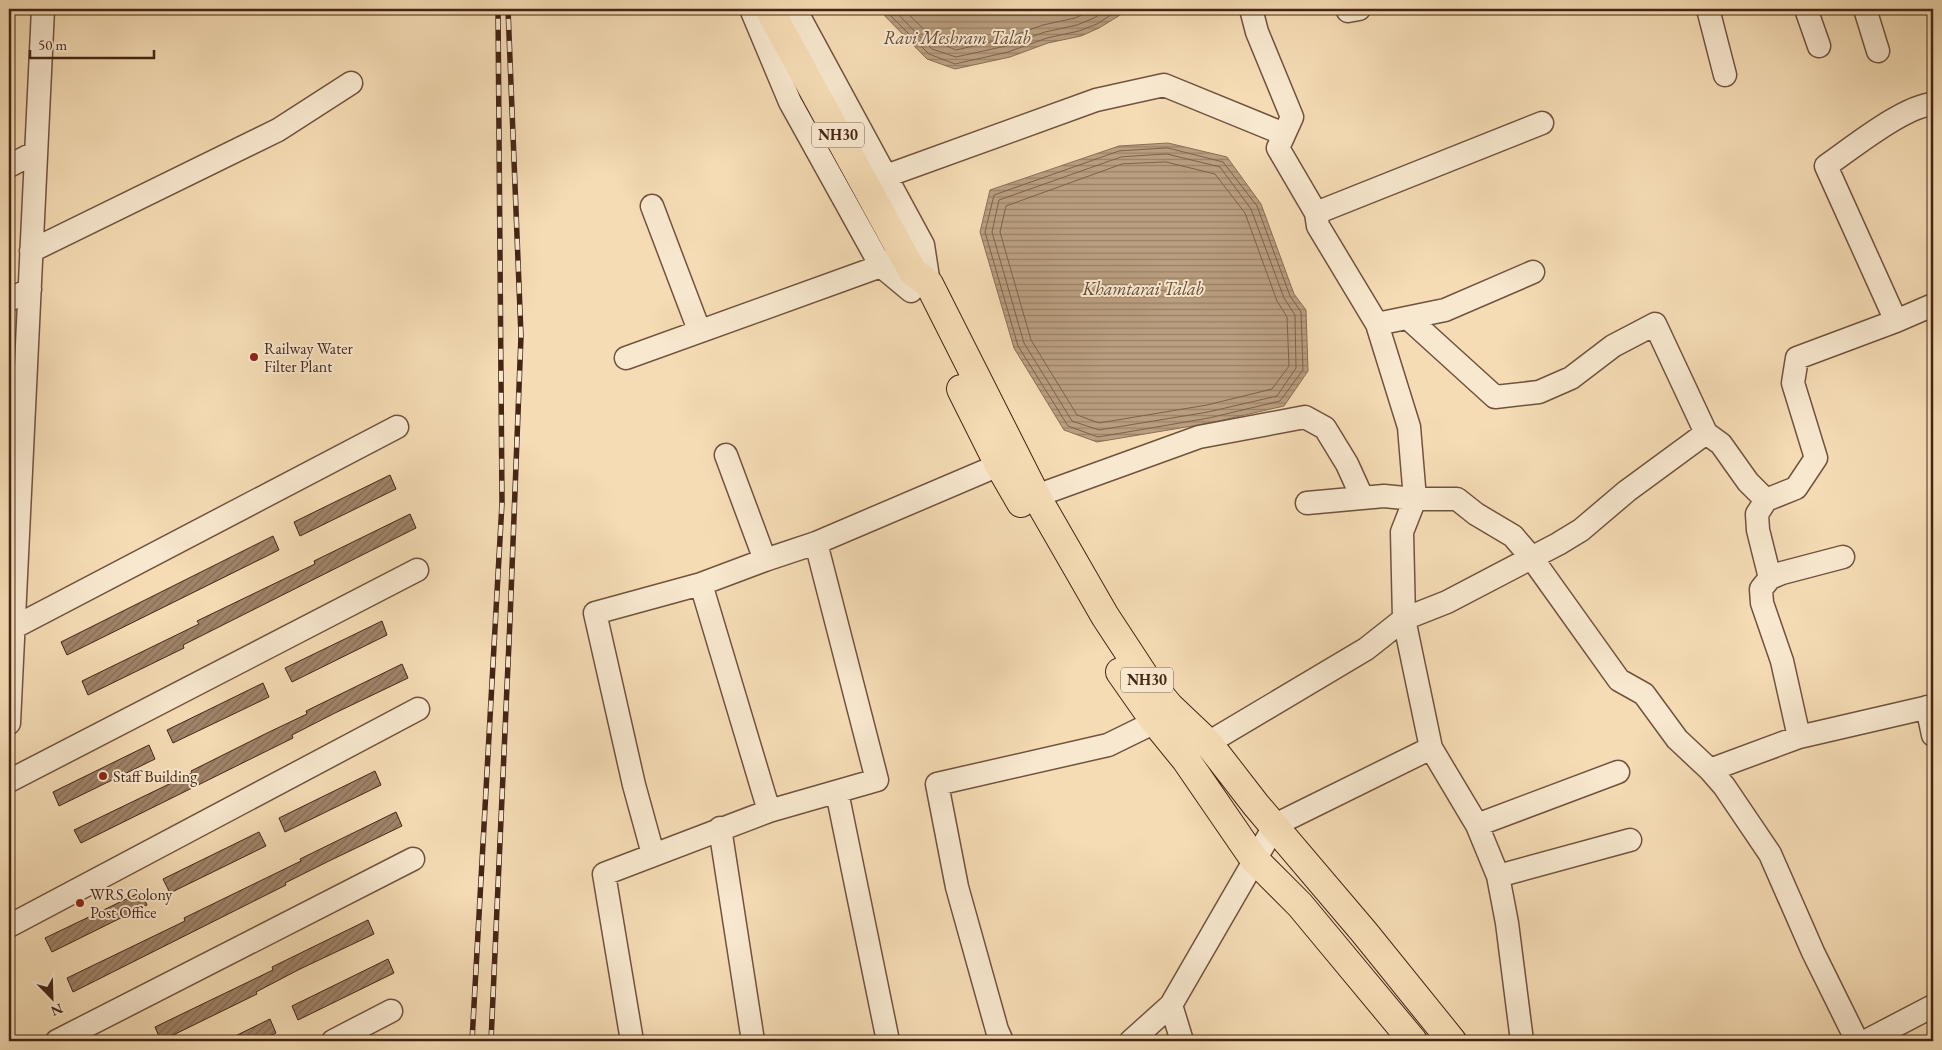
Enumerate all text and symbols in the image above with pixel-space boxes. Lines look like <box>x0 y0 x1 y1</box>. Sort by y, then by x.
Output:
water label: Ravi Meshram Talab <box>883 26 1031 49</box>
scale bar <box>30 28 154 60</box>
text: 50 m <box>38 35 67 54</box>
road number: NH30 <box>812 122 864 148</box>
water label: Khamtarai Talab <box>1081 277 1204 300</box>
place label: Railway Water Filter Plant <box>264 338 353 377</box>
marker: Railway Water Filter Plant <box>248 351 260 363</box>
road number: NH30 <box>1121 668 1173 692</box>
place label: Staff Building <box>113 766 198 787</box>
marker: Staff Building <box>97 770 109 782</box>
place label: WRS Colony Post Office <box>90 884 173 923</box>
marker: WRS Colony Post Office <box>74 897 86 909</box>
north arrow <box>28 972 78 1022</box>
text: N <box>48 999 66 1021</box>

